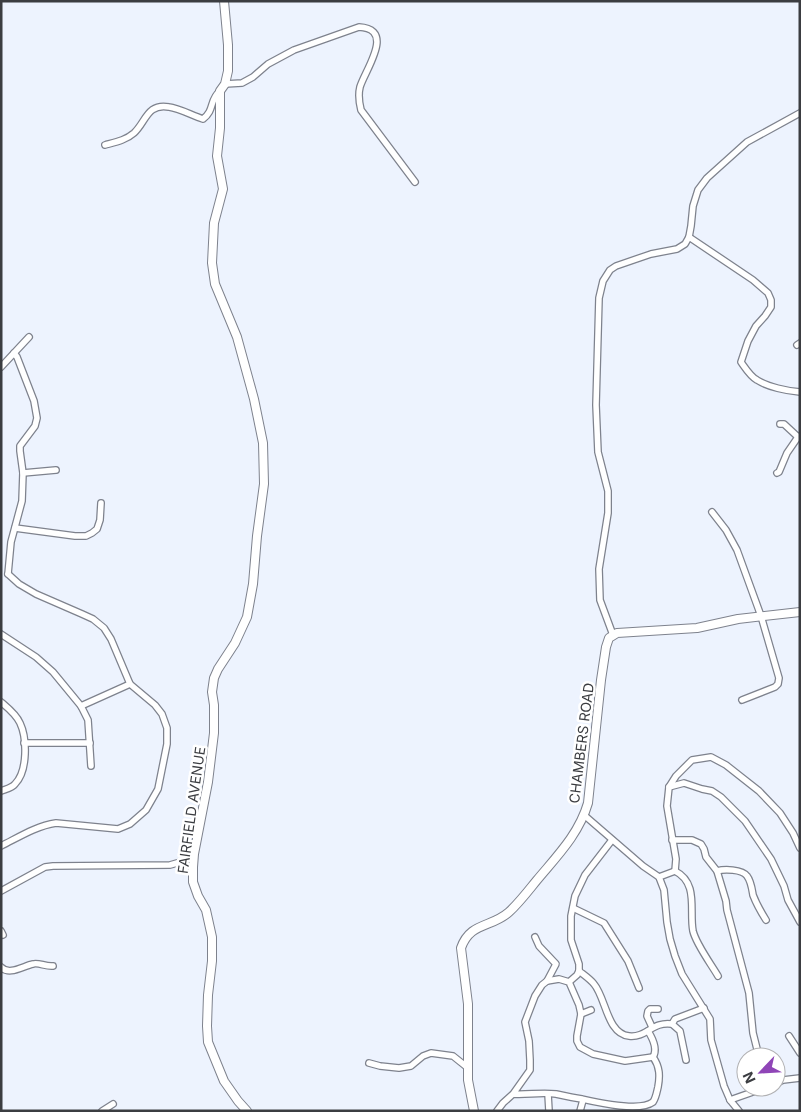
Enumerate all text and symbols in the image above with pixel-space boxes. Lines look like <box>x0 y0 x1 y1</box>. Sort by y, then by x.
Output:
street label: CHAMBERS ROAD <box>565 682 597 804</box>
street label: FAIRFIELD AVENUE <box>174 745 208 875</box>
north arrow <box>736 1047 786 1097</box>
text: N <box>739 1069 759 1086</box>

